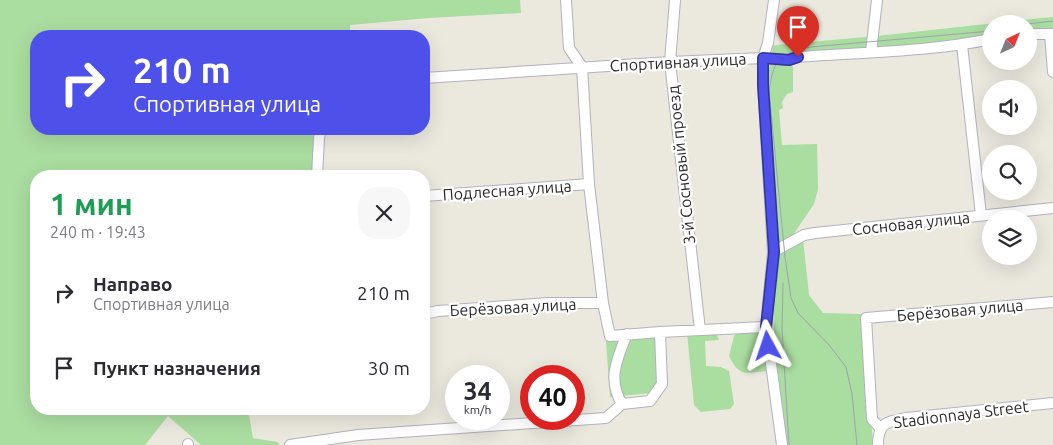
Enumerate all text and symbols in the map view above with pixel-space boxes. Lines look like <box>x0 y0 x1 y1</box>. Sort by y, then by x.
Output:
pin <box>777 6 819 57</box>
icon: arrive <box>784 13 812 41</box>
north arrow <box>982 15 1038 70</box>
map controls <box>982 15 1037 265</box>
street label: Спортивная улица <box>609 49 747 75</box>
icon: right <box>50 50 115 115</box>
text: 210 m <box>133 50 231 90</box>
button: sound <box>982 80 1037 135</box>
street label: 3-й Сосновый проезд <box>664 85 698 245</box>
text: Спортивная улица <box>133 91 321 116</box>
button: search <box>982 145 1037 200</box>
street label: Подлесная улица <box>442 177 572 203</box>
text: 1 мин <box>50 187 133 221</box>
button: close <box>358 187 410 239</box>
street label: Сосновая улица <box>851 208 971 238</box>
button: layers <box>982 210 1037 265</box>
text: 240 m · 19:43 <box>50 223 146 241</box>
text: Направо <box>93 273 173 295</box>
icon: right <box>50 279 78 307</box>
text: 210 m <box>357 282 410 304</box>
text: Спортивная улица <box>93 295 230 313</box>
street label: Берёзовая улица <box>449 295 577 319</box>
street label: Берёзовая улица <box>896 295 1024 325</box>
position arrow <box>741 319 793 371</box>
icon: arrive <box>50 354 78 382</box>
text: Пункт назначения <box>93 357 261 379</box>
text: 30 m <box>368 357 410 379</box>
speed limit sign: 40 <box>520 365 585 430</box>
text: 34 <box>463 377 492 405</box>
street label: Stadionnaya Street <box>892 397 1030 431</box>
text: km/h <box>464 403 491 416</box>

